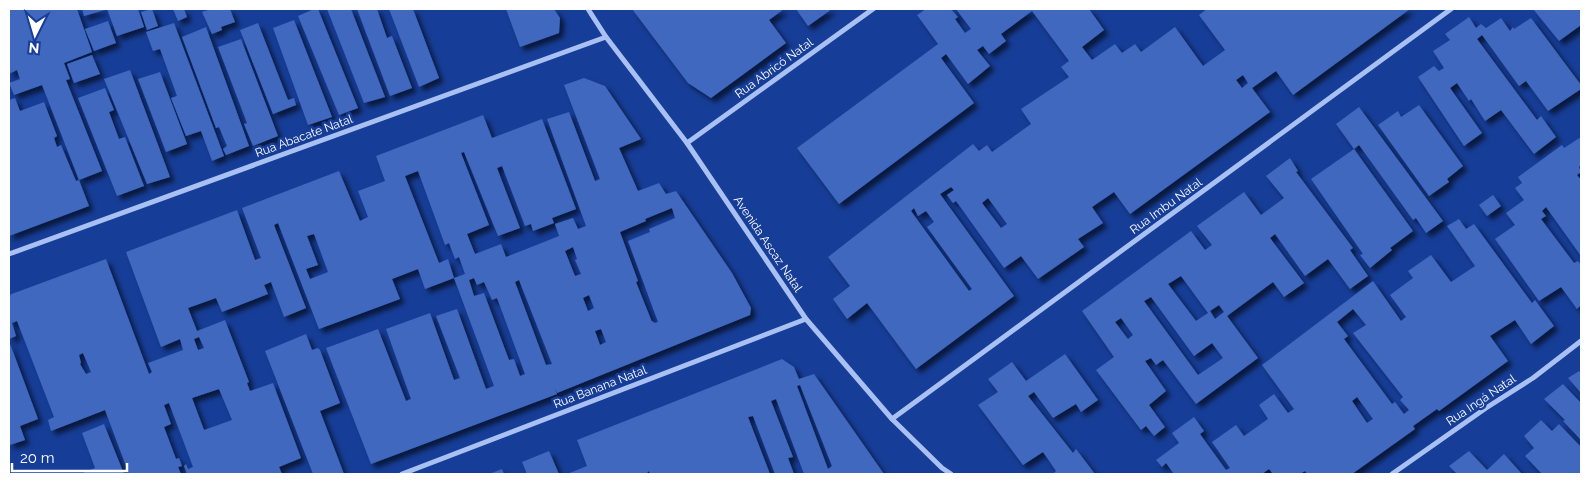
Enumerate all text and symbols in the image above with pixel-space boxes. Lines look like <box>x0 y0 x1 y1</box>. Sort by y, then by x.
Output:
north arrow <box>10 10 60 60</box>
street label: Rua Abricó Natal <box>732 35 816 101</box>
text: N <box>28 40 40 56</box>
street label: Rua Abacate Natal <box>253 112 355 160</box>
street label: Rua Imbu Natal <box>1127 175 1205 237</box>
street label: Avenida Ascaz Natal <box>731 193 806 295</box>
street label: Rua Banana Natal <box>551 363 649 411</box>
street label: Rua Ingá Natal <box>1444 371 1519 428</box>
scale bar <box>12 440 128 472</box>
text: 20 m <box>20 449 55 467</box>

